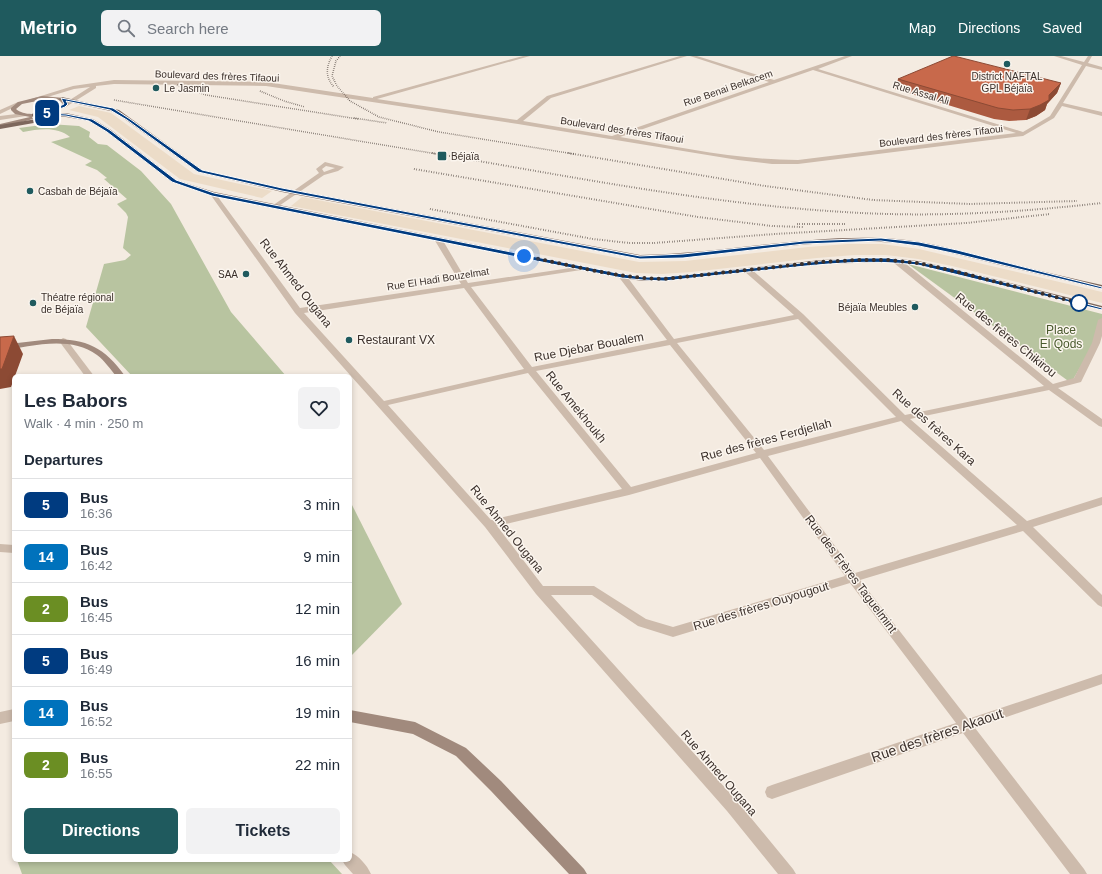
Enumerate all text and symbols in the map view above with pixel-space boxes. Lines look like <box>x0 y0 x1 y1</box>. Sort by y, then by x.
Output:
search box <box>101 10 381 46</box>
text: Metrio <box>20 17 77 38</box>
icon: search <box>115 17 137 39</box>
text: Search here <box>147 20 229 37</box>
text: Map <box>909 20 936 36</box>
text: Directions <box>958 20 1020 36</box>
text: Saved <box>1042 20 1082 36</box>
marker: District NAFTAL GPL Béjaïa <box>1002 59 1012 69</box>
street label: Boulevard des frères Tifaoui <box>155 68 279 84</box>
street label: Rue Benai Belkacem <box>682 68 774 108</box>
place label: District NAFTAL GPL Béjaïa <box>972 71 1043 94</box>
street label: Rue Assal Ali <box>891 79 951 107</box>
marker: Le Jasmin <box>151 83 161 93</box>
place label: Le Jasmin <box>164 83 210 94</box>
line badge: 5 <box>34 100 60 126</box>
text: 5 <box>43 105 51 121</box>
street label: Boulevard des frères Tifaoui <box>560 115 684 145</box>
street label: Boulevard des frères Tifaoui <box>879 123 1003 149</box>
marker: Béjaïa <box>436 150 448 162</box>
place label: Béjaïa <box>451 151 480 162</box>
marker: Casbah de Béjaïa <box>25 186 35 196</box>
place label: Casbah de Béjaïa <box>38 186 118 197</box>
street label: Rue Ahmed Ougana <box>257 236 335 330</box>
your location <box>514 246 534 266</box>
street label: Rue El Hadi Bouzelmat <box>386 265 490 293</box>
place label: SAA <box>218 269 238 280</box>
marker: SAA <box>241 269 251 279</box>
street label: Rue des frères Chikirou <box>953 290 1059 380</box>
place label: Théatre régional de Béjaïa <box>41 292 114 315</box>
unlabelled marker <box>1070 294 1088 312</box>
marker: Théatre régional de Béjaïa <box>28 298 38 308</box>
place label: Béjaïa Meubles <box>838 302 907 313</box>
marker: Béjaïa Meubles <box>910 302 920 312</box>
park label: Place El Qods <box>1040 323 1082 351</box>
street label: Rue Djebar Boualem <box>533 329 645 365</box>
place label: Restaurant VX <box>357 333 435 347</box>
marker: Restaurant VX <box>344 335 354 345</box>
street label: Rue Amekhoukh <box>543 368 609 446</box>
street label: Rue des frères Kara <box>889 386 979 468</box>
button: heart <box>298 387 340 429</box>
text: Les Babors <box>24 390 127 411</box>
text: Walk · 4 min · 250 m <box>24 416 143 431</box>
street label: Rue des frères Ferdjellah <box>699 416 833 464</box>
text: Departures <box>24 451 103 468</box>
street label: Rue Ahmed Ougana <box>467 482 547 576</box>
text: Bus <box>80 489 108 506</box>
text: 3 min <box>303 496 340 513</box>
text: 5 <box>42 497 50 513</box>
text: 16:36 <box>80 506 113 521</box>
street label: Rue des Frères Taguelmint <box>802 512 900 636</box>
text: Bus <box>80 541 108 558</box>
text: 9 min <box>303 548 340 565</box>
text: 14 <box>38 549 54 565</box>
text: 16:42 <box>80 558 113 573</box>
street label: Rue des frères Ouyougout <box>692 579 831 633</box>
text: Bus <box>80 593 108 610</box>
text: 12 min <box>295 600 340 617</box>
text: 2 <box>42 601 50 617</box>
text: 16:45 <box>80 610 113 625</box>
text: Bus <box>80 645 108 662</box>
text: 16 min <box>295 652 340 669</box>
text: 5 <box>42 653 50 669</box>
text: 16:49 <box>80 662 113 677</box>
text: Bus <box>80 697 108 714</box>
text: 19 min <box>295 704 340 721</box>
text: 14 <box>38 705 54 721</box>
street label: Rue des frères Akaout <box>869 705 1005 765</box>
text: 16:52 <box>80 714 113 729</box>
street label: Rue Ahmed Ougana <box>678 727 760 819</box>
text: Bus <box>80 749 108 766</box>
text: 22 min <box>295 756 340 773</box>
text: 2 <box>42 757 50 773</box>
text: 16:55 <box>80 766 113 781</box>
button: Directions <box>24 808 178 854</box>
button: Tickets <box>186 808 340 854</box>

